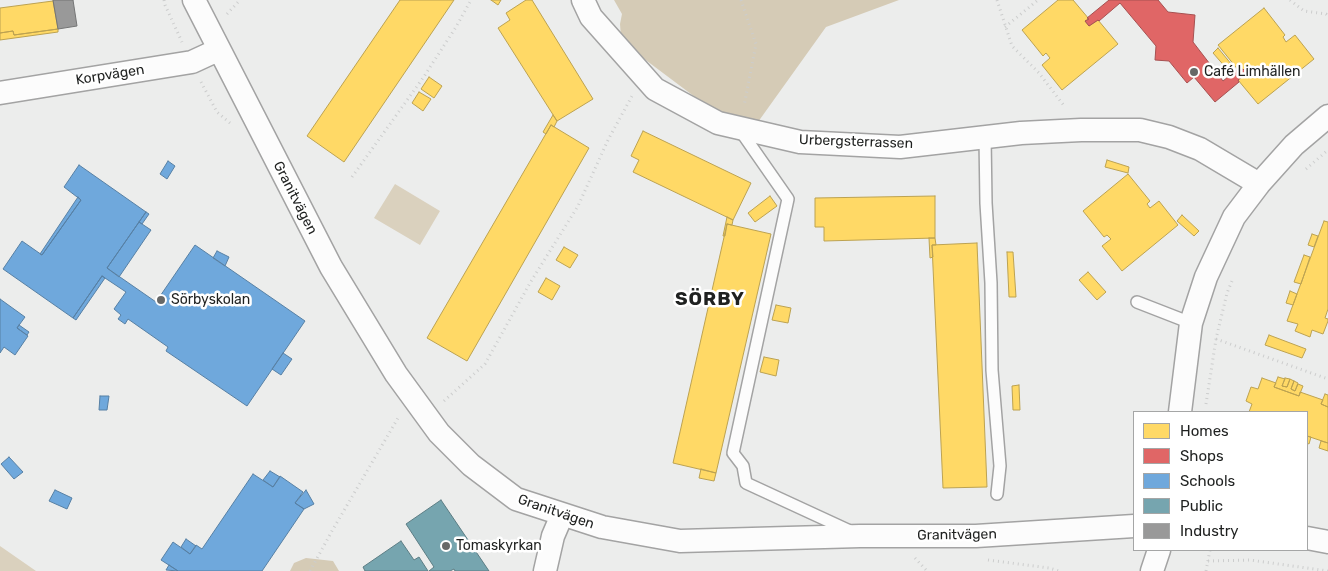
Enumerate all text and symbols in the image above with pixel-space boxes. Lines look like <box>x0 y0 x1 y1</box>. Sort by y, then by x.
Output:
street label: Korpvägen <box>74 61 146 89</box>
place label: Café Limhällen <box>1204 64 1301 80</box>
marker: Café Limhällen <box>1188 66 1200 78</box>
street label: Urbergsterrassen <box>799 132 913 152</box>
street label: Granitvägen <box>269 159 321 237</box>
district label: SÖRBY <box>674 289 746 311</box>
place label: Sörbyskolan <box>171 292 250 308</box>
marker: Sörbyskolan <box>155 294 167 306</box>
legend <box>1133 411 1308 551</box>
text: Homes <box>1180 422 1229 440</box>
text: Shops <box>1180 447 1224 465</box>
text: Schools <box>1180 472 1235 490</box>
street label: Granitvägen <box>516 491 596 533</box>
text: Public <box>1180 497 1223 515</box>
text: Industry <box>1180 522 1239 540</box>
street label: Granitvägen <box>917 526 997 544</box>
place label: Tomaskyrkan <box>456 538 542 554</box>
marker: Tomaskyrkan <box>440 540 452 552</box>

